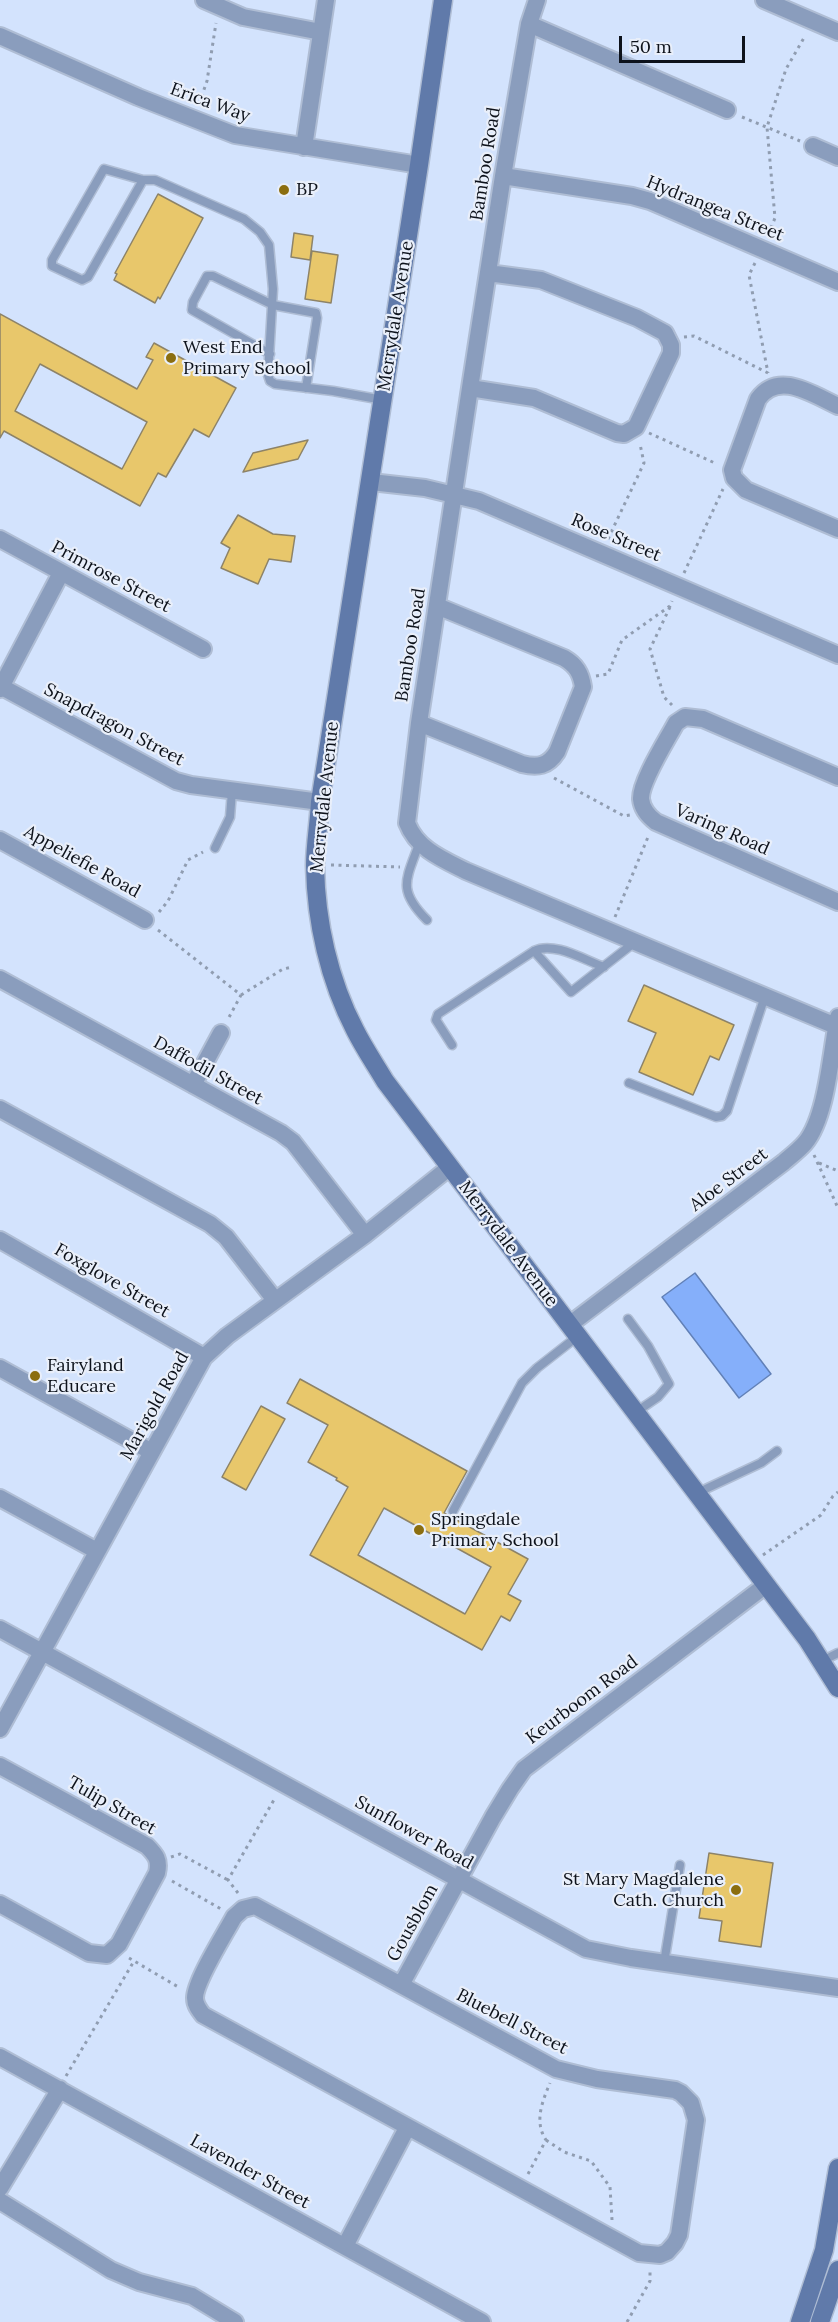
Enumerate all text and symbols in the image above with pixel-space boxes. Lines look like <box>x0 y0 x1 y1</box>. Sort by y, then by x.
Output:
scale bar <box>622 24 748 62</box>
text: 50 m <box>630 35 672 58</box>
street label: Erica Way <box>167 79 253 127</box>
street label: Bamboo Road <box>466 106 506 222</box>
street label: Hydrangea Street <box>643 172 787 246</box>
place label: BP <box>296 179 318 201</box>
marker: BP <box>277 183 291 197</box>
street label: Merrydale Avenue <box>373 239 419 393</box>
place label: West End Primary School <box>183 337 311 380</box>
marker: West End Primary School <box>164 351 178 365</box>
street label: Rose Street <box>568 509 664 567</box>
street label: Primrose Street <box>48 537 174 617</box>
street label: Bamboo Road <box>391 587 431 703</box>
street label: Snapdragon Street <box>40 679 188 771</box>
street label: Merrydale Avenue <box>306 720 344 874</box>
street label: Varing Road <box>672 800 772 860</box>
street label: Appeliefie Road <box>20 821 144 903</box>
street label: Daffodil Street <box>149 1032 267 1110</box>
street label: Aloe Street <box>686 1144 772 1216</box>
street label: Merrydale Avenue <box>454 1177 562 1311</box>
street label: Foxglove Street <box>50 1239 174 1323</box>
street label: Marigold Road <box>116 1348 194 1464</box>
place label: Fairyland Educare <box>47 1355 124 1398</box>
marker: Fairyland Educare <box>28 1369 42 1383</box>
place label: Springdale Primary School <box>431 1509 559 1552</box>
marker: Springdale Primary School <box>412 1523 426 1537</box>
street label: Keurboom Road <box>522 1651 642 1749</box>
street label: Tulip Street <box>64 1772 160 1840</box>
street label: Sunflower Road <box>351 1792 477 1874</box>
place label: St Mary Magdalene Cath. Church <box>563 1869 724 1912</box>
street label: Gousblom <box>383 1880 443 1966</box>
marker: St Mary Magdalene Cath. Church <box>729 1883 743 1897</box>
street label: Bluebell Street <box>453 1985 571 2059</box>
street label: Lavender Street <box>186 2130 314 2214</box>

